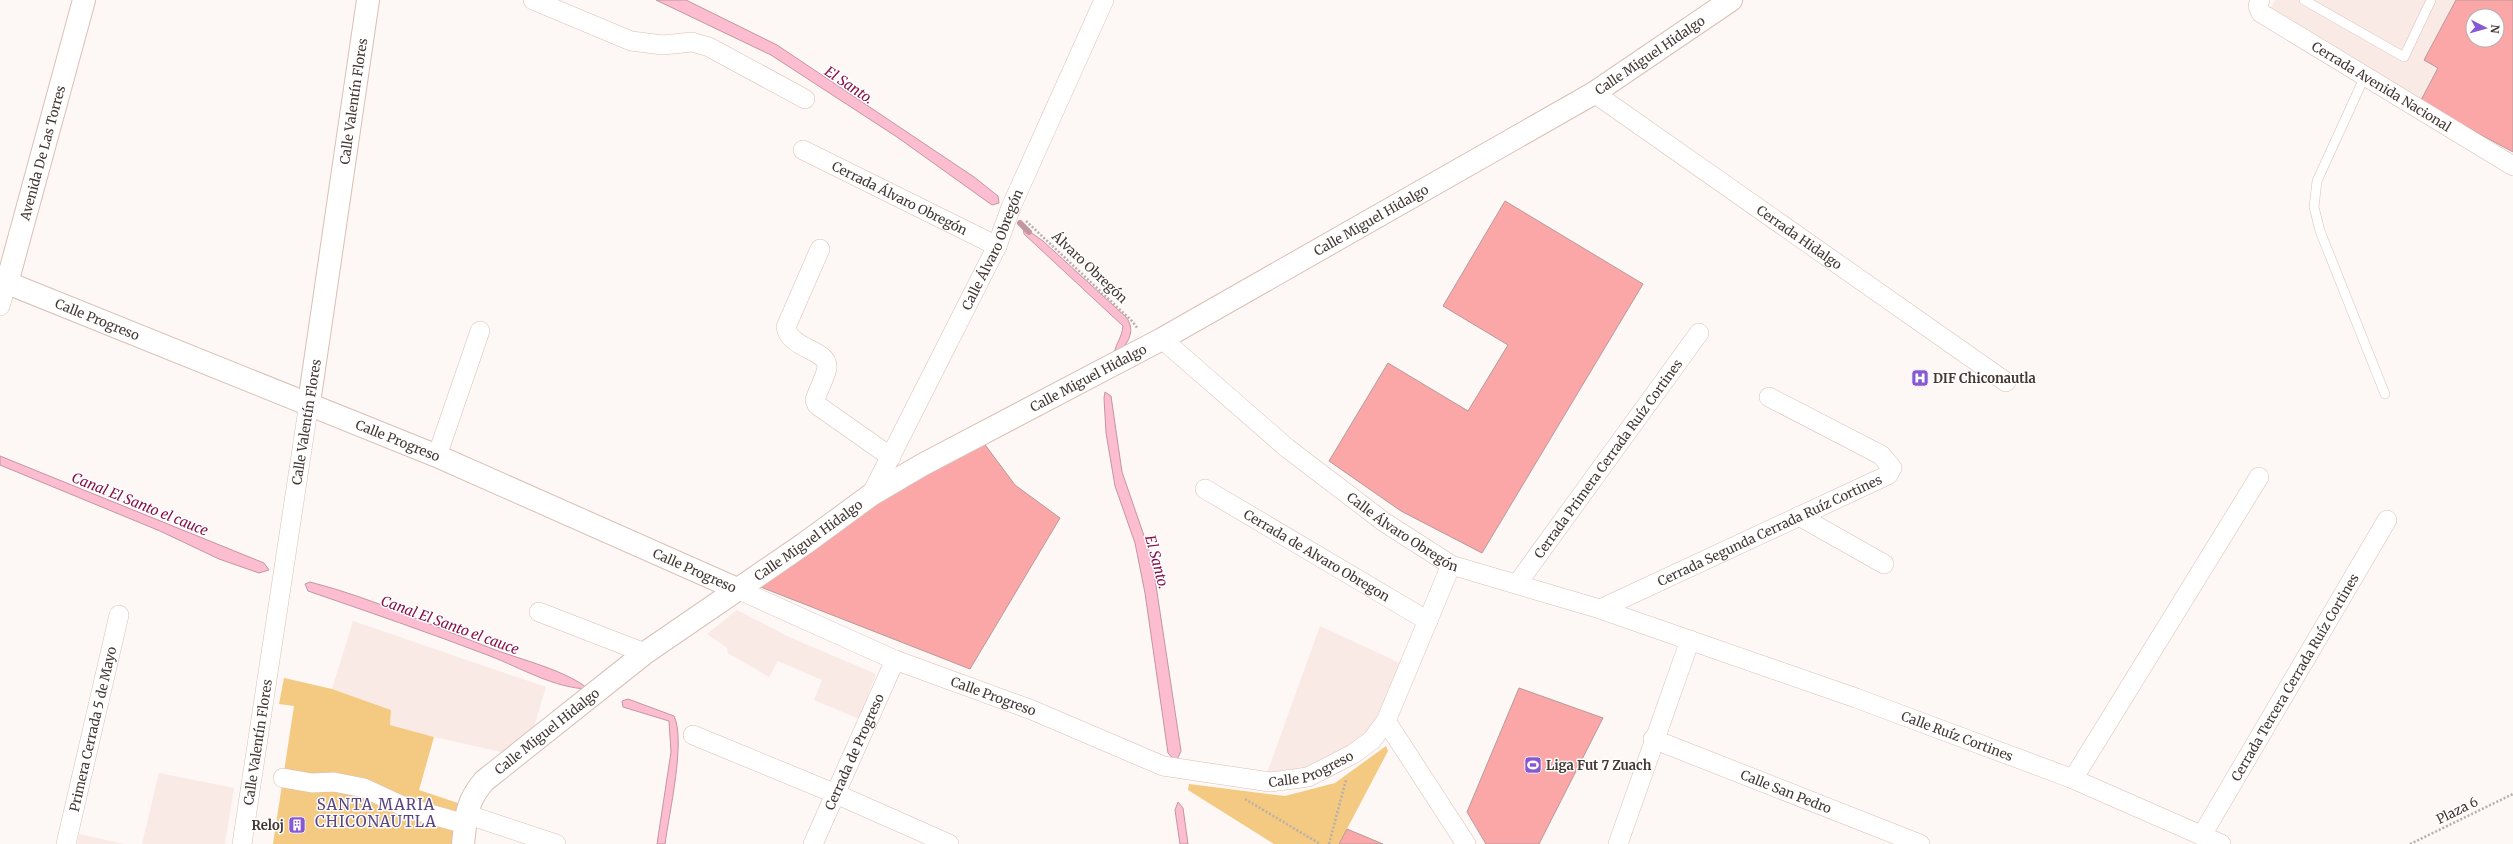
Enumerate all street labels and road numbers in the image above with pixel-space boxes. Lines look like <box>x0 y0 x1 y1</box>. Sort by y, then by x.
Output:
street label: Calle Miguel Hidalgo <box>1592 12 1709 99</box>
street label: Calle Valentín Flores <box>336 37 371 166</box>
street label: Cerrada Avenida Nacional <box>2309 38 2454 135</box>
street label: Avenida De Las Torres <box>16 84 69 223</box>
street label: Cerrada Álvaro Obregón <box>829 158 970 239</box>
street label: Calle Miguel Hidalgo <box>1311 181 1432 260</box>
street label: Calle Álvaro Obregón <box>958 186 1027 313</box>
street label: Cerrada Hidalgo <box>1753 202 1846 274</box>
street label: Álvaro Obregón <box>1048 227 1132 307</box>
street label: Calle Progreso <box>53 295 142 344</box>
street label: Calle Miguel Hidalgo <box>1027 340 1150 416</box>
street label: Cerrada Primera Cerrada Ruíz Cortines <box>1530 356 1686 562</box>
street label: Calle Valentín Flores <box>288 358 325 486</box>
street label: Calle Progreso <box>353 416 443 465</box>
street label: Cerrada Segunda Cerrada Ruíz Cortines <box>1655 471 1885 590</box>
street label: Calle Álvaro Obregón <box>1343 489 1460 576</box>
street label: Calle Miguel Hidalgo <box>751 496 866 585</box>
street label: Cerrada de Alvaro Obregon <box>1240 506 1393 606</box>
street label: Calle Progreso <box>650 545 739 597</box>
street label: Cerrada Tercera Cerrada Ruíz Cortines <box>2228 571 2363 784</box>
street label: Primera Cerrada 5 de Mayo <box>66 645 121 813</box>
street label: Calle Progreso <box>948 673 1039 720</box>
street label: Calle Valentín Flores <box>240 678 276 806</box>
street label: Calle Miguel Hidalgo <box>491 684 603 778</box>
street label: Cerrada de Progreso <box>821 691 888 813</box>
street label: Calle Ruíz Cortines <box>1899 708 2015 765</box>
street label: Calle Progreso <box>1267 747 1357 791</box>
street label: Calle San Pedro <box>1738 766 1834 817</box>
street label: Plaza 6 <box>2434 793 2481 828</box>

